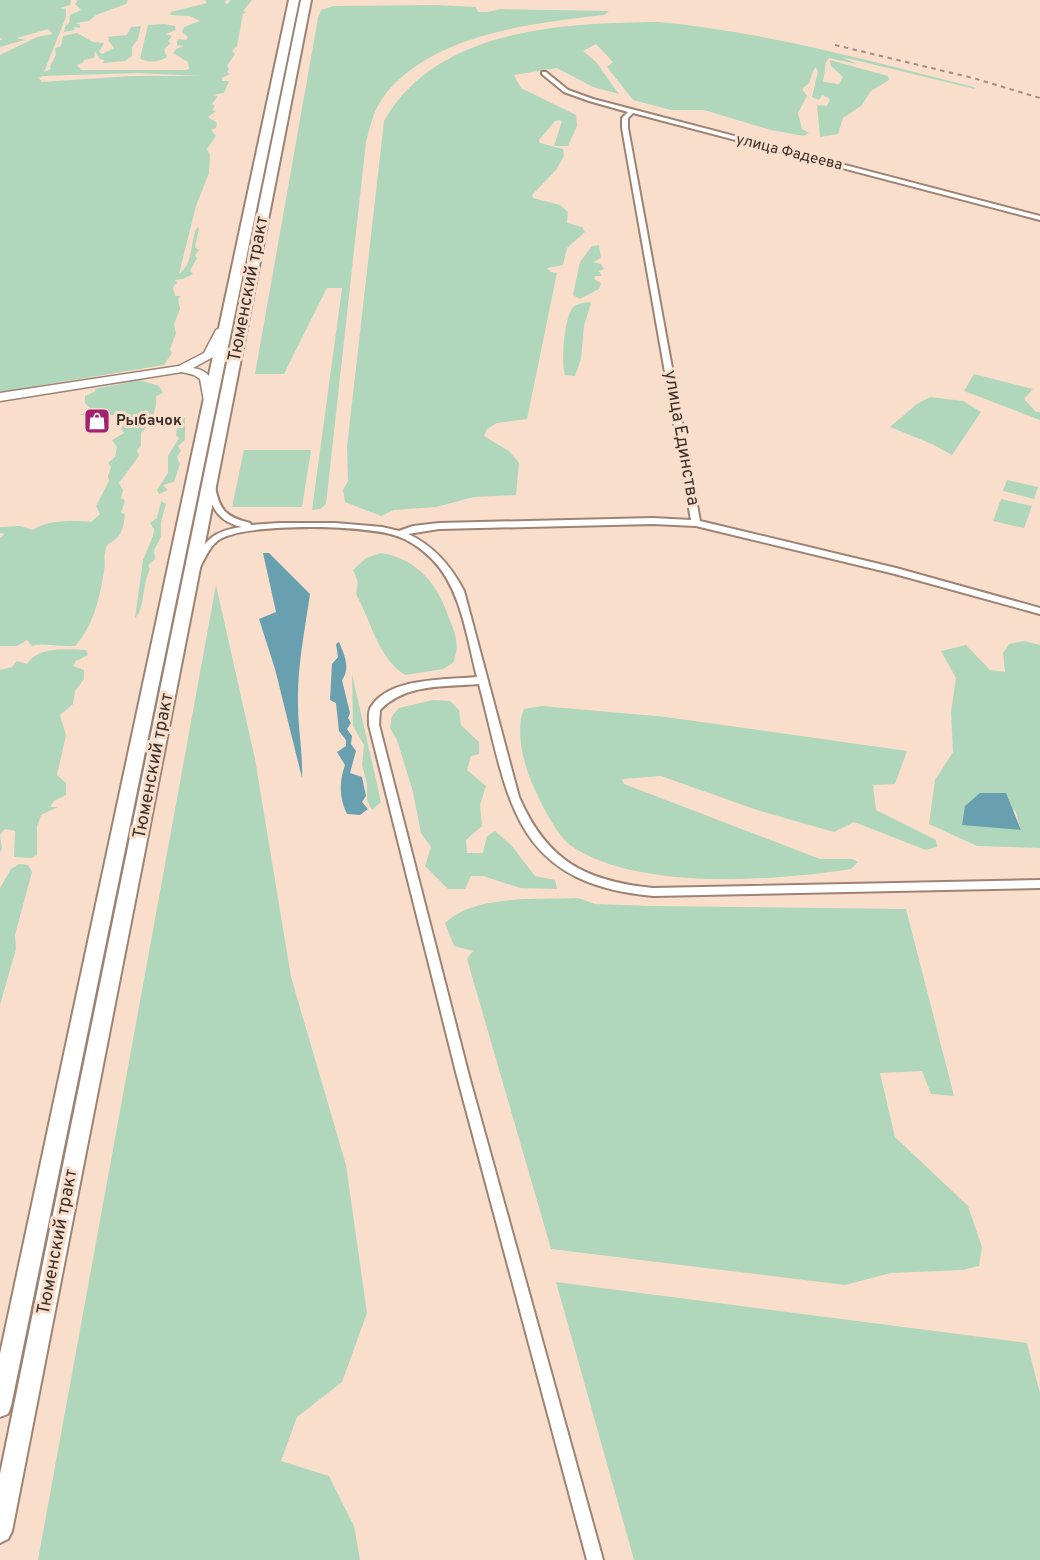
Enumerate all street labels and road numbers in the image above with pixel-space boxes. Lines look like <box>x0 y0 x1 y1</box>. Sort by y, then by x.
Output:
street label: улица Фадеева <box>734 131 844 175</box>
street label: Тюменский тракт <box>224 214 274 364</box>
street label: улица Единства <box>658 368 704 508</box>
street label: Тюменский тракт <box>129 691 179 841</box>
street label: Тюменский тракт <box>33 1167 83 1317</box>

